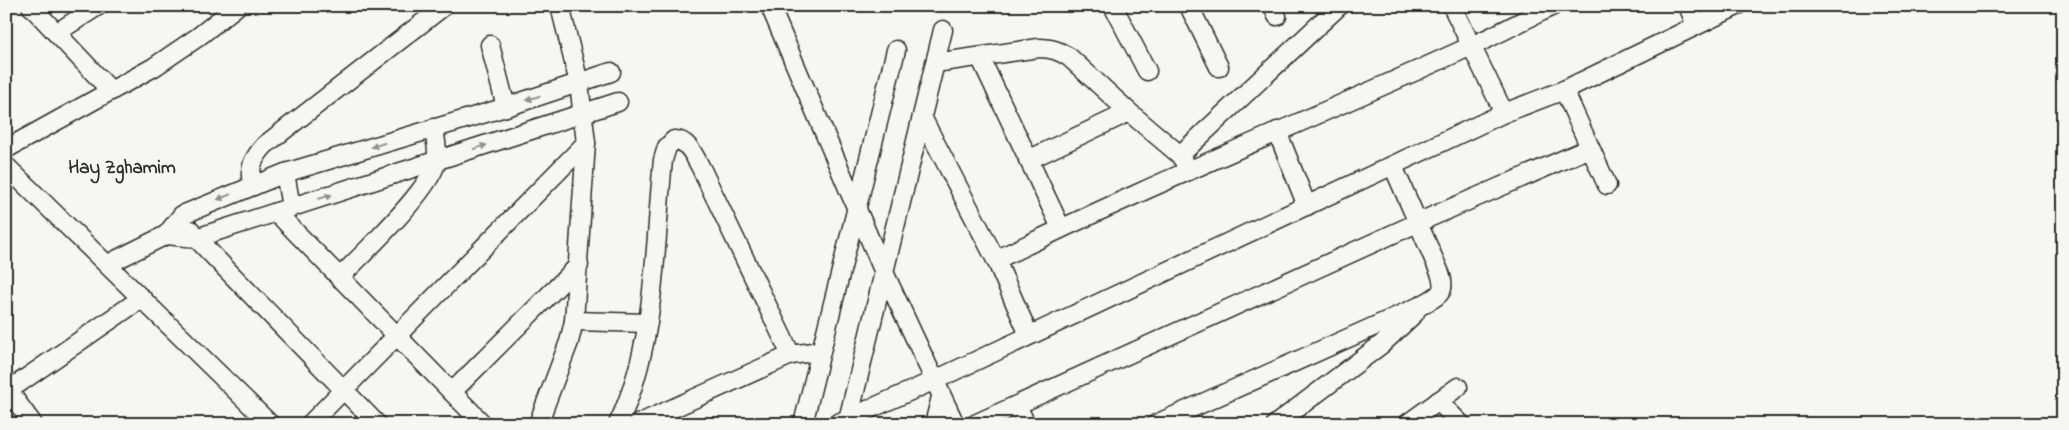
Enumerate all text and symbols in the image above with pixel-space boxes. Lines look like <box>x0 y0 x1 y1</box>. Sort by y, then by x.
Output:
one-way arrow <box>525 94 540 102</box>
one-way arrow <box>370 142 385 150</box>
one-way arrow <box>473 143 488 151</box>
district label: Hay Zghamim <box>68 155 176 184</box>
one-way arrow <box>318 192 333 200</box>
one-way arrow <box>217 194 231 202</box>

